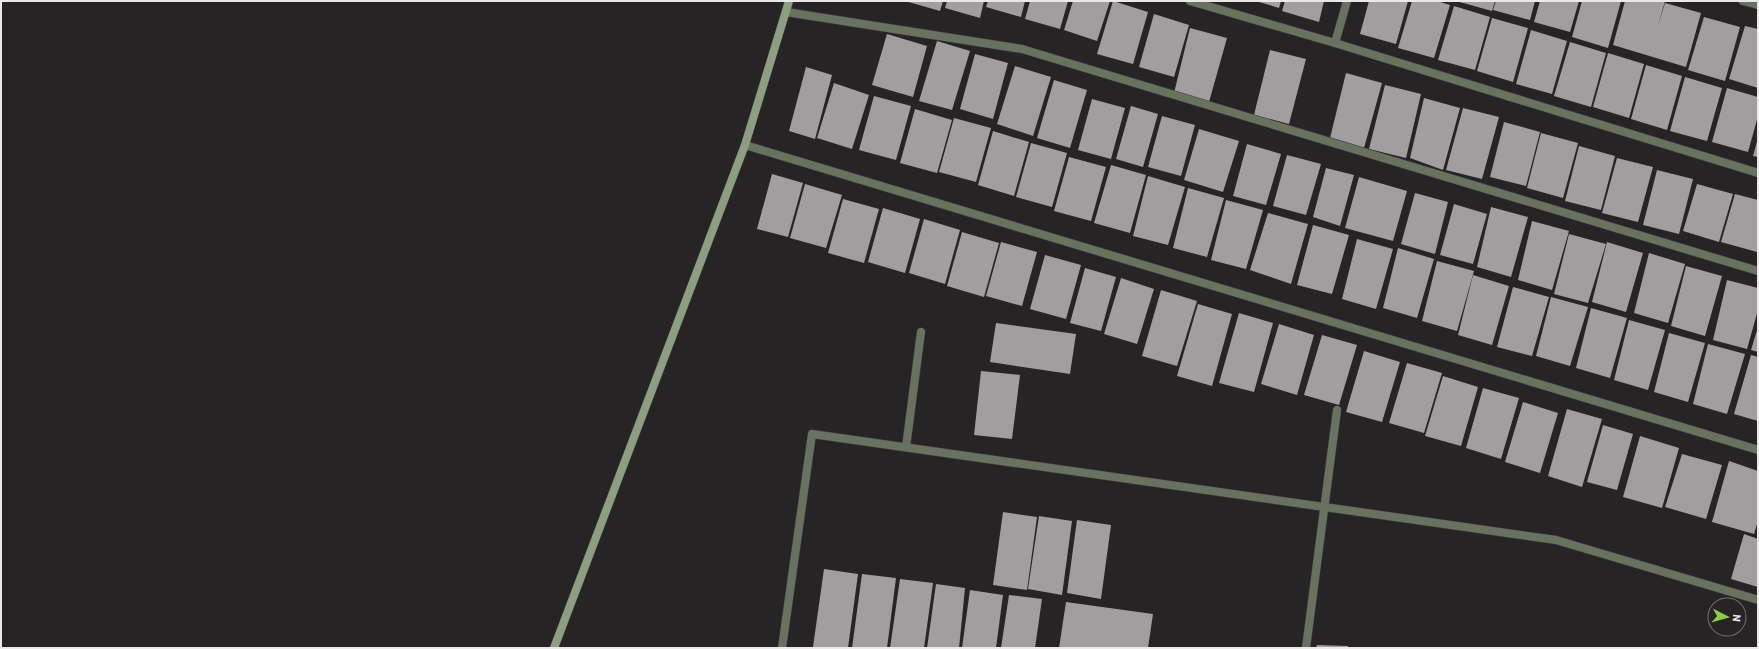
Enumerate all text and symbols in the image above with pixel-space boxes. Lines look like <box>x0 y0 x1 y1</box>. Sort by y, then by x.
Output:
north arrow <box>1707 597 1747 637</box>
text: N <box>1731 614 1744 622</box>

